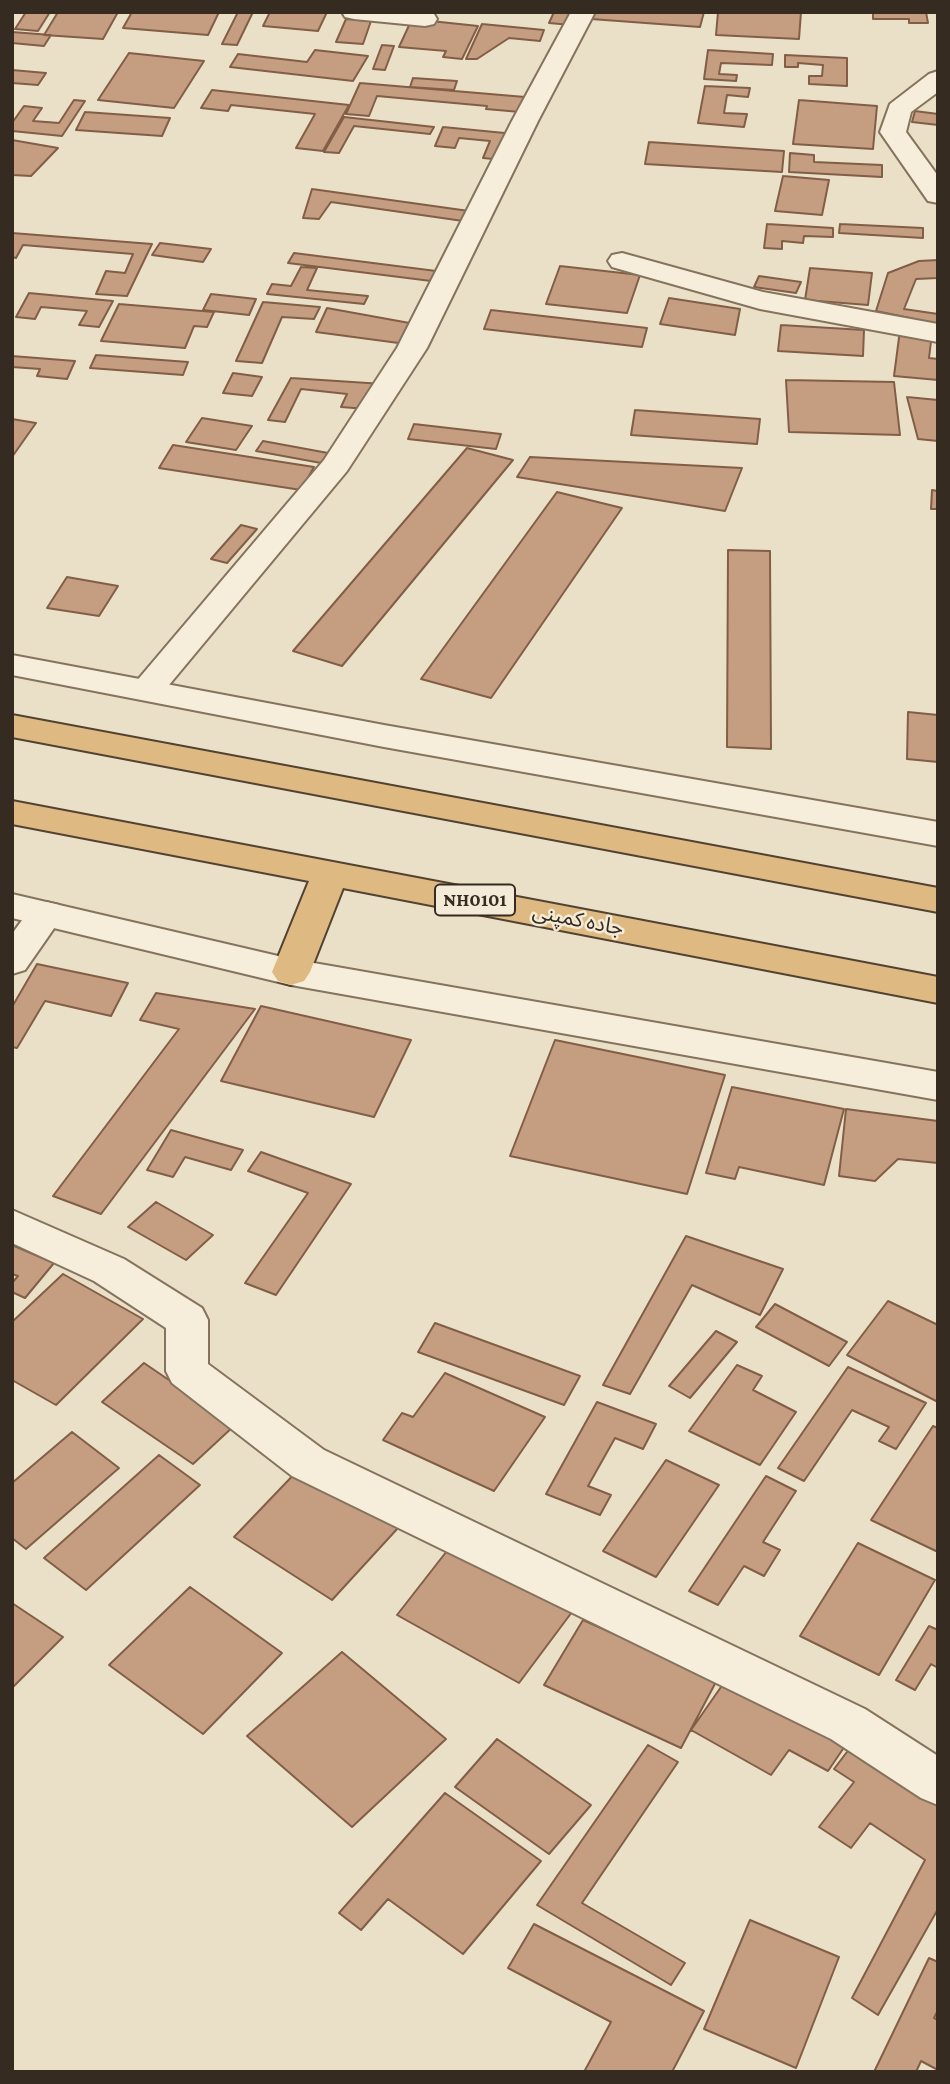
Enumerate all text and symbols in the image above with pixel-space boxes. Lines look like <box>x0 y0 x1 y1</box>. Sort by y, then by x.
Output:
road number: NH0101 <box>435 885 515 916</box>
street label: جاده کمپنی <box>530 899 626 941</box>

